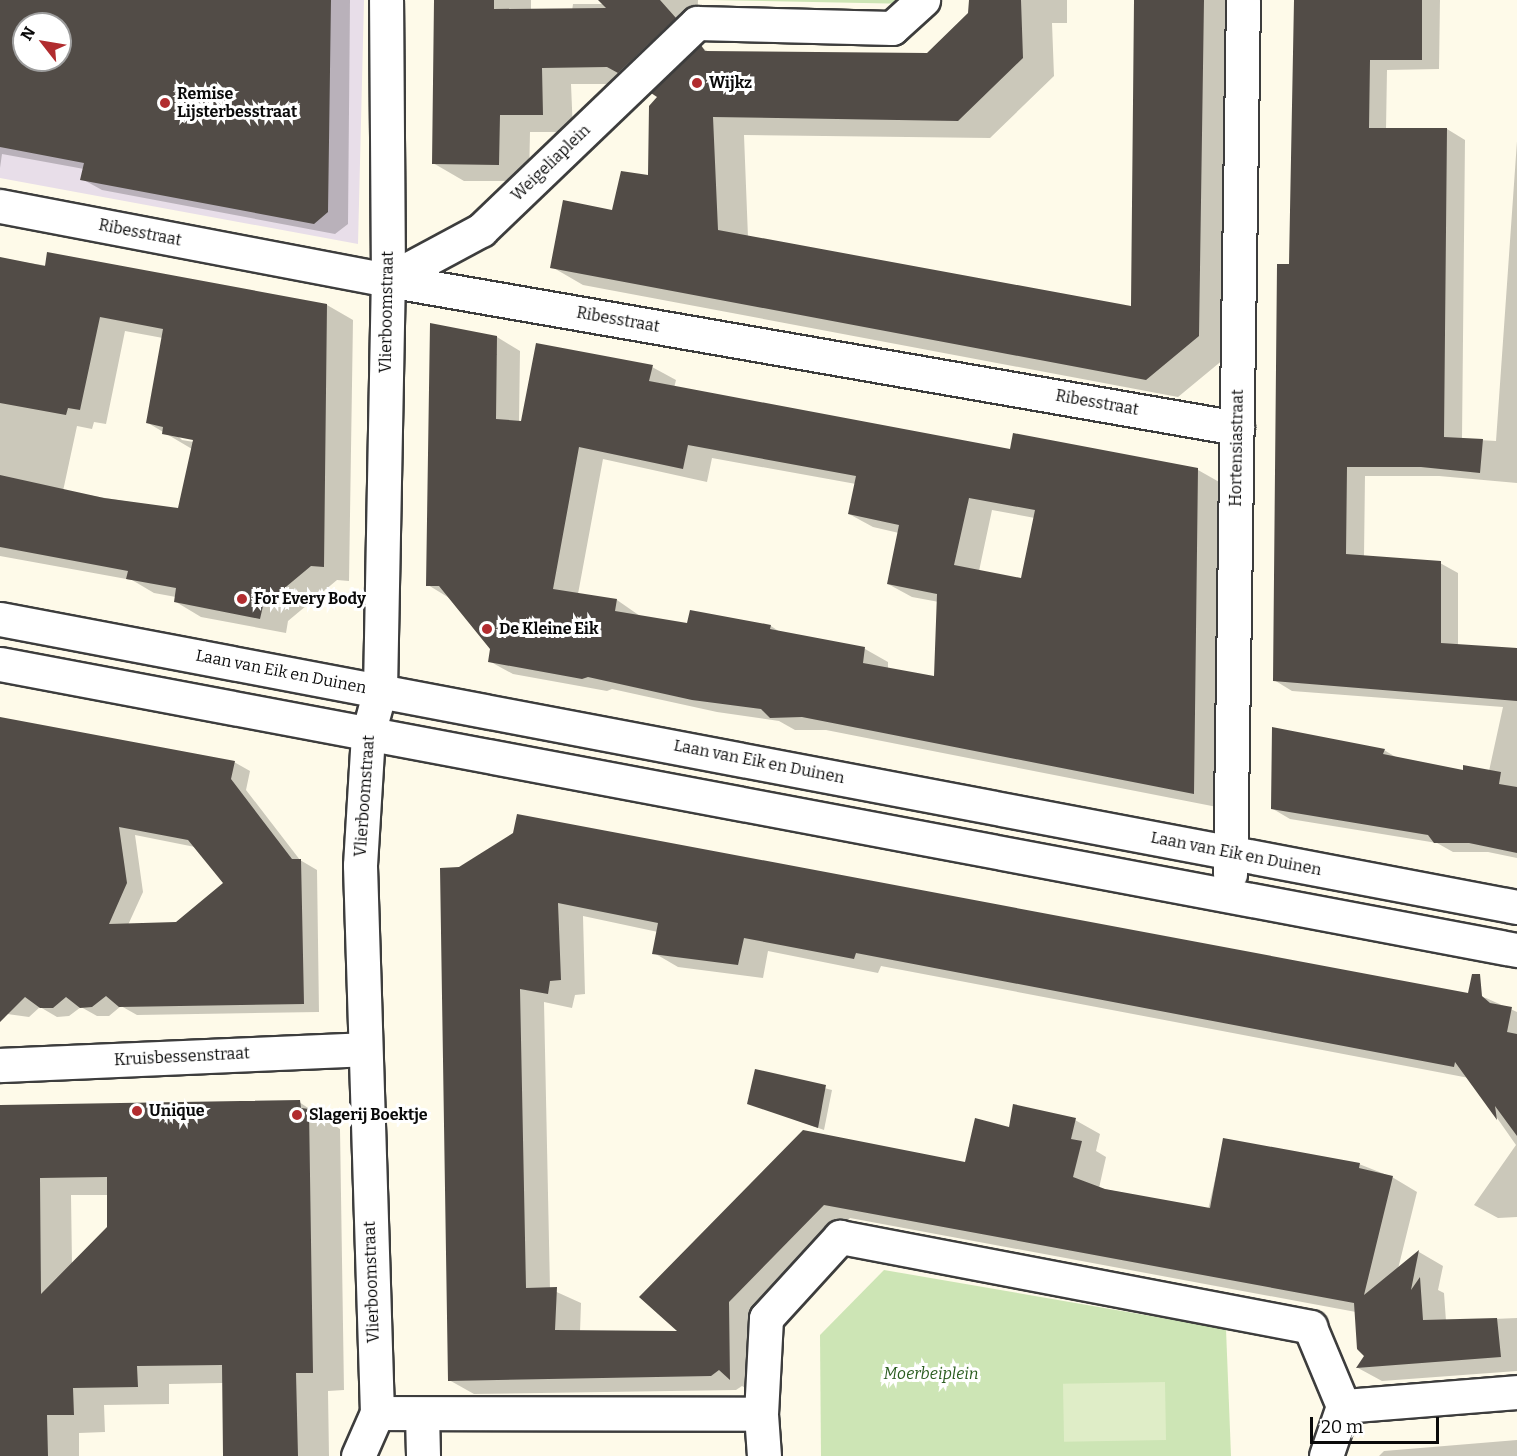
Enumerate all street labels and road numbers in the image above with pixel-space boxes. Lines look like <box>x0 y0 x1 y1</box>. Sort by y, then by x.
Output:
street label: Weigeliaplein <box>508 121 594 205</box>
street label: Ribesstraat <box>97 216 183 250</box>
street label: Vlierboomstraat <box>376 251 398 373</box>
street label: Ribesstraat <box>575 303 661 337</box>
street label: Ribesstraat <box>1054 386 1140 420</box>
street label: Hortensiastraat <box>1226 389 1248 507</box>
street label: Laan van Eik en Duinen <box>194 646 368 698</box>
street label: Vlierboomstraat <box>351 734 379 858</box>
street label: Laan van Eik en Duinen <box>672 736 846 788</box>
street label: Laan van Eik en Duinen <box>1149 828 1323 880</box>
street label: Kruisbessenstraat <box>114 1044 250 1070</box>
street label: Vlierboomstraat <box>360 1221 384 1343</box>

